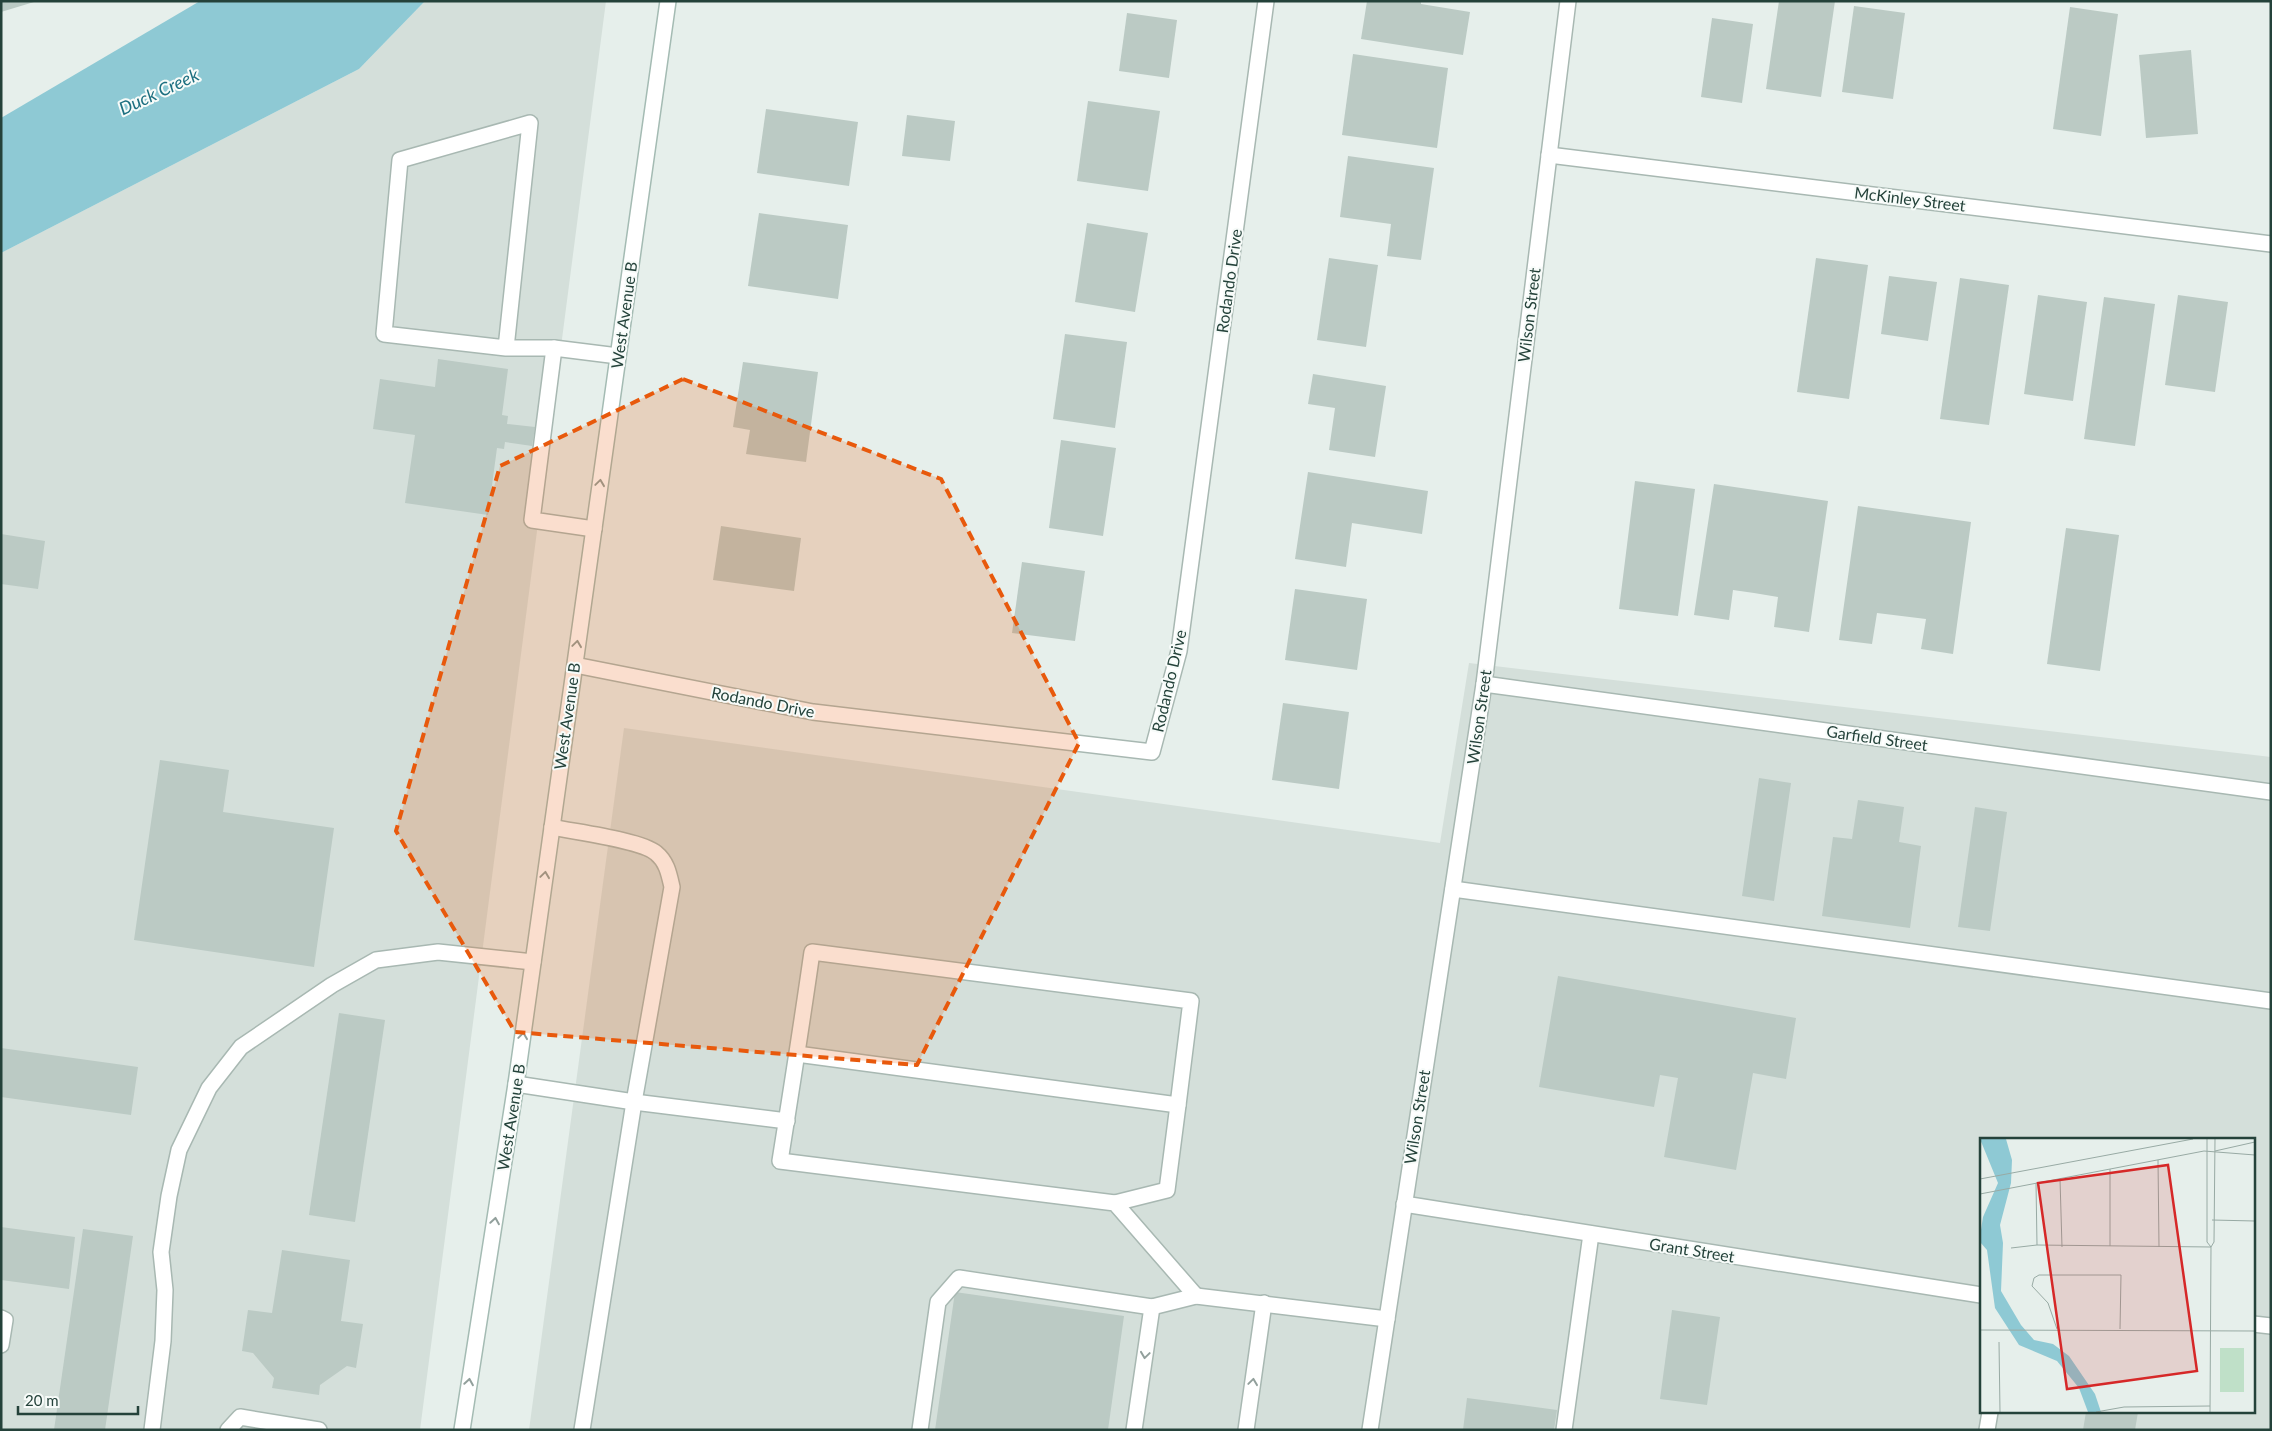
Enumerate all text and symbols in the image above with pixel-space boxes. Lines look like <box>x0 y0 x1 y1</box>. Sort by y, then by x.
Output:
water label: Duck Creek <box>115 63 203 119</box>
street label: McKinley Street <box>1854 182 1967 215</box>
street label: Rodando Drive <box>1212 228 1245 334</box>
street label: West Avenue B <box>607 260 640 370</box>
street label: Wilson Street <box>1513 266 1544 363</box>
one-way arrow <box>594 479 605 487</box>
street label: Rodando Drive <box>1147 628 1190 734</box>
one-way arrow <box>572 640 582 649</box>
street label: West Avenue B <box>550 661 583 771</box>
street label: Wilson Street <box>1462 668 1495 765</box>
street label: Rodando Drive <box>710 682 816 721</box>
street label: Garfield Street <box>1825 721 1929 754</box>
one-way arrow <box>539 870 550 878</box>
one-way arrow <box>517 1031 528 1039</box>
street label: West Avenue B <box>493 1062 528 1172</box>
street label: Wilson Street <box>1400 1068 1433 1165</box>
inset map <box>1980 1138 2254 1414</box>
one-way arrow <box>489 1217 499 1225</box>
street label: Grant Street <box>1648 1233 1736 1266</box>
one-way arrow <box>1140 1351 1151 1359</box>
one-way arrow <box>463 1377 474 1385</box>
one-way arrow <box>1247 1377 1258 1385</box>
scale bar <box>18 1384 138 1416</box>
text: 20 m <box>25 1391 59 1409</box>

